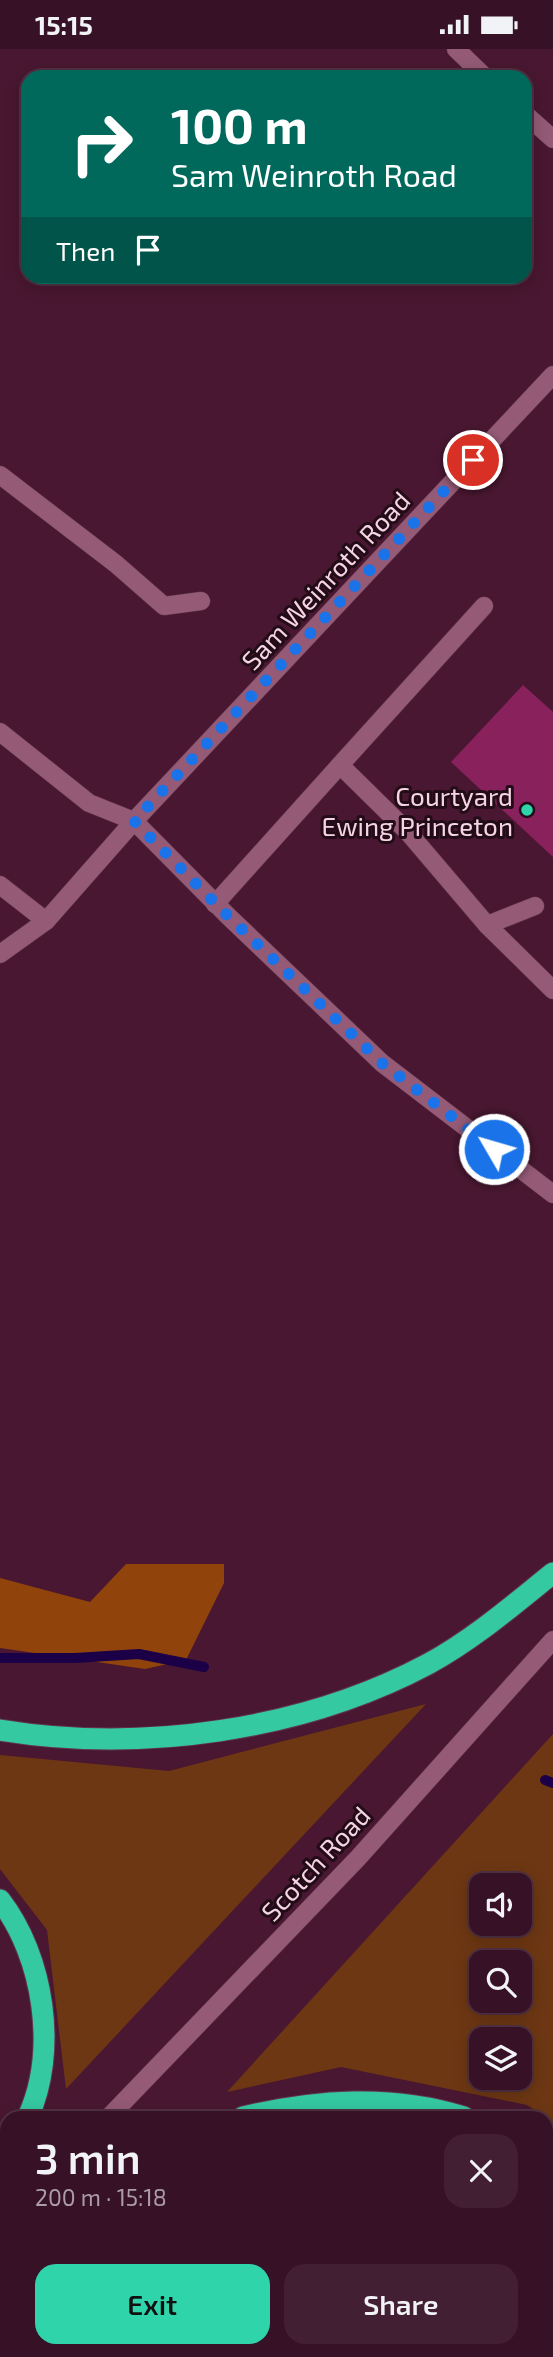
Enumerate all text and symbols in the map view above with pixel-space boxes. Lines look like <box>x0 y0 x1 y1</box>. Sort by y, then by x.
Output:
text: 15:15 <box>35 9 93 40</box>
text: 100 m <box>171 95 308 154</box>
icon: right <box>56 98 147 189</box>
text: Sam Weinroth Road <box>171 155 457 193</box>
icon: arrive <box>129 231 167 269</box>
text: Then <box>56 235 115 266</box>
pin <box>443 430 503 490</box>
icon: arrive <box>454 441 492 479</box>
street label: Sam Weinroth Road <box>234 484 416 676</box>
place label: Courtyard Ewing Princeton <box>322 780 513 841</box>
marker: Courtyard Ewing Princeton <box>519 802 535 818</box>
position arrow <box>457 1112 531 1186</box>
street label: Scotch Road <box>254 1799 376 1927</box>
map controls <box>469 1873 532 2090</box>
button: sound <box>469 1873 532 1936</box>
button: search <box>469 1950 532 2013</box>
button: layers <box>469 2027 532 2090</box>
text: 3 min <box>35 2132 141 2182</box>
button: close <box>444 2134 518 2208</box>
text: 200 m · 15:18 <box>35 2183 167 2211</box>
button: Exit <box>35 2264 270 2344</box>
button: Share <box>284 2264 518 2344</box>

